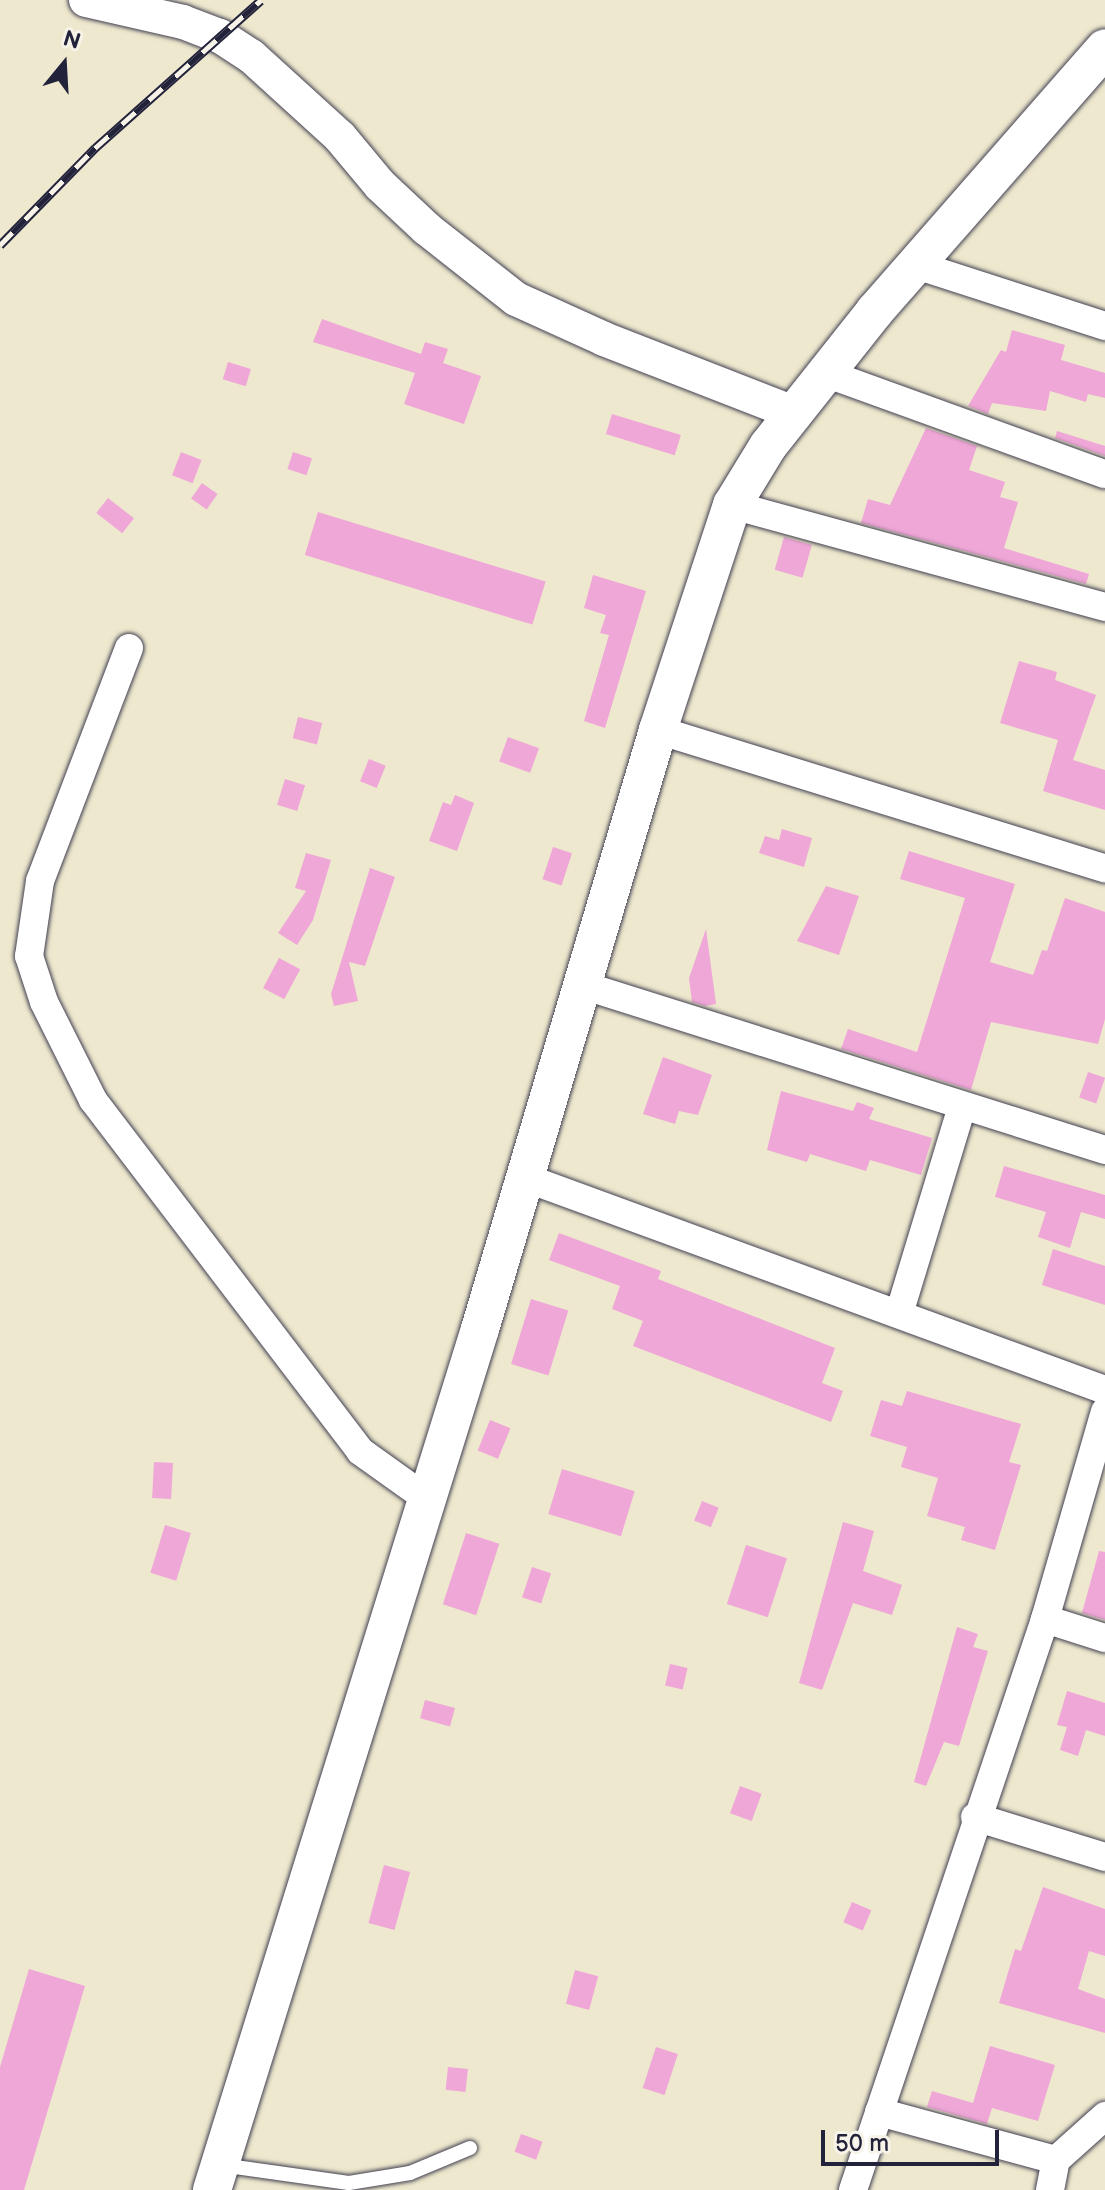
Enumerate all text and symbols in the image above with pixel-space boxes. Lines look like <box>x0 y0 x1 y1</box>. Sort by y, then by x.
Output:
north arrow <box>24 24 104 104</box>
text: N <box>60 25 84 56</box>
scale bar <box>825 2114 1003 2164</box>
text: 50 m <box>835 2129 889 2158</box>

